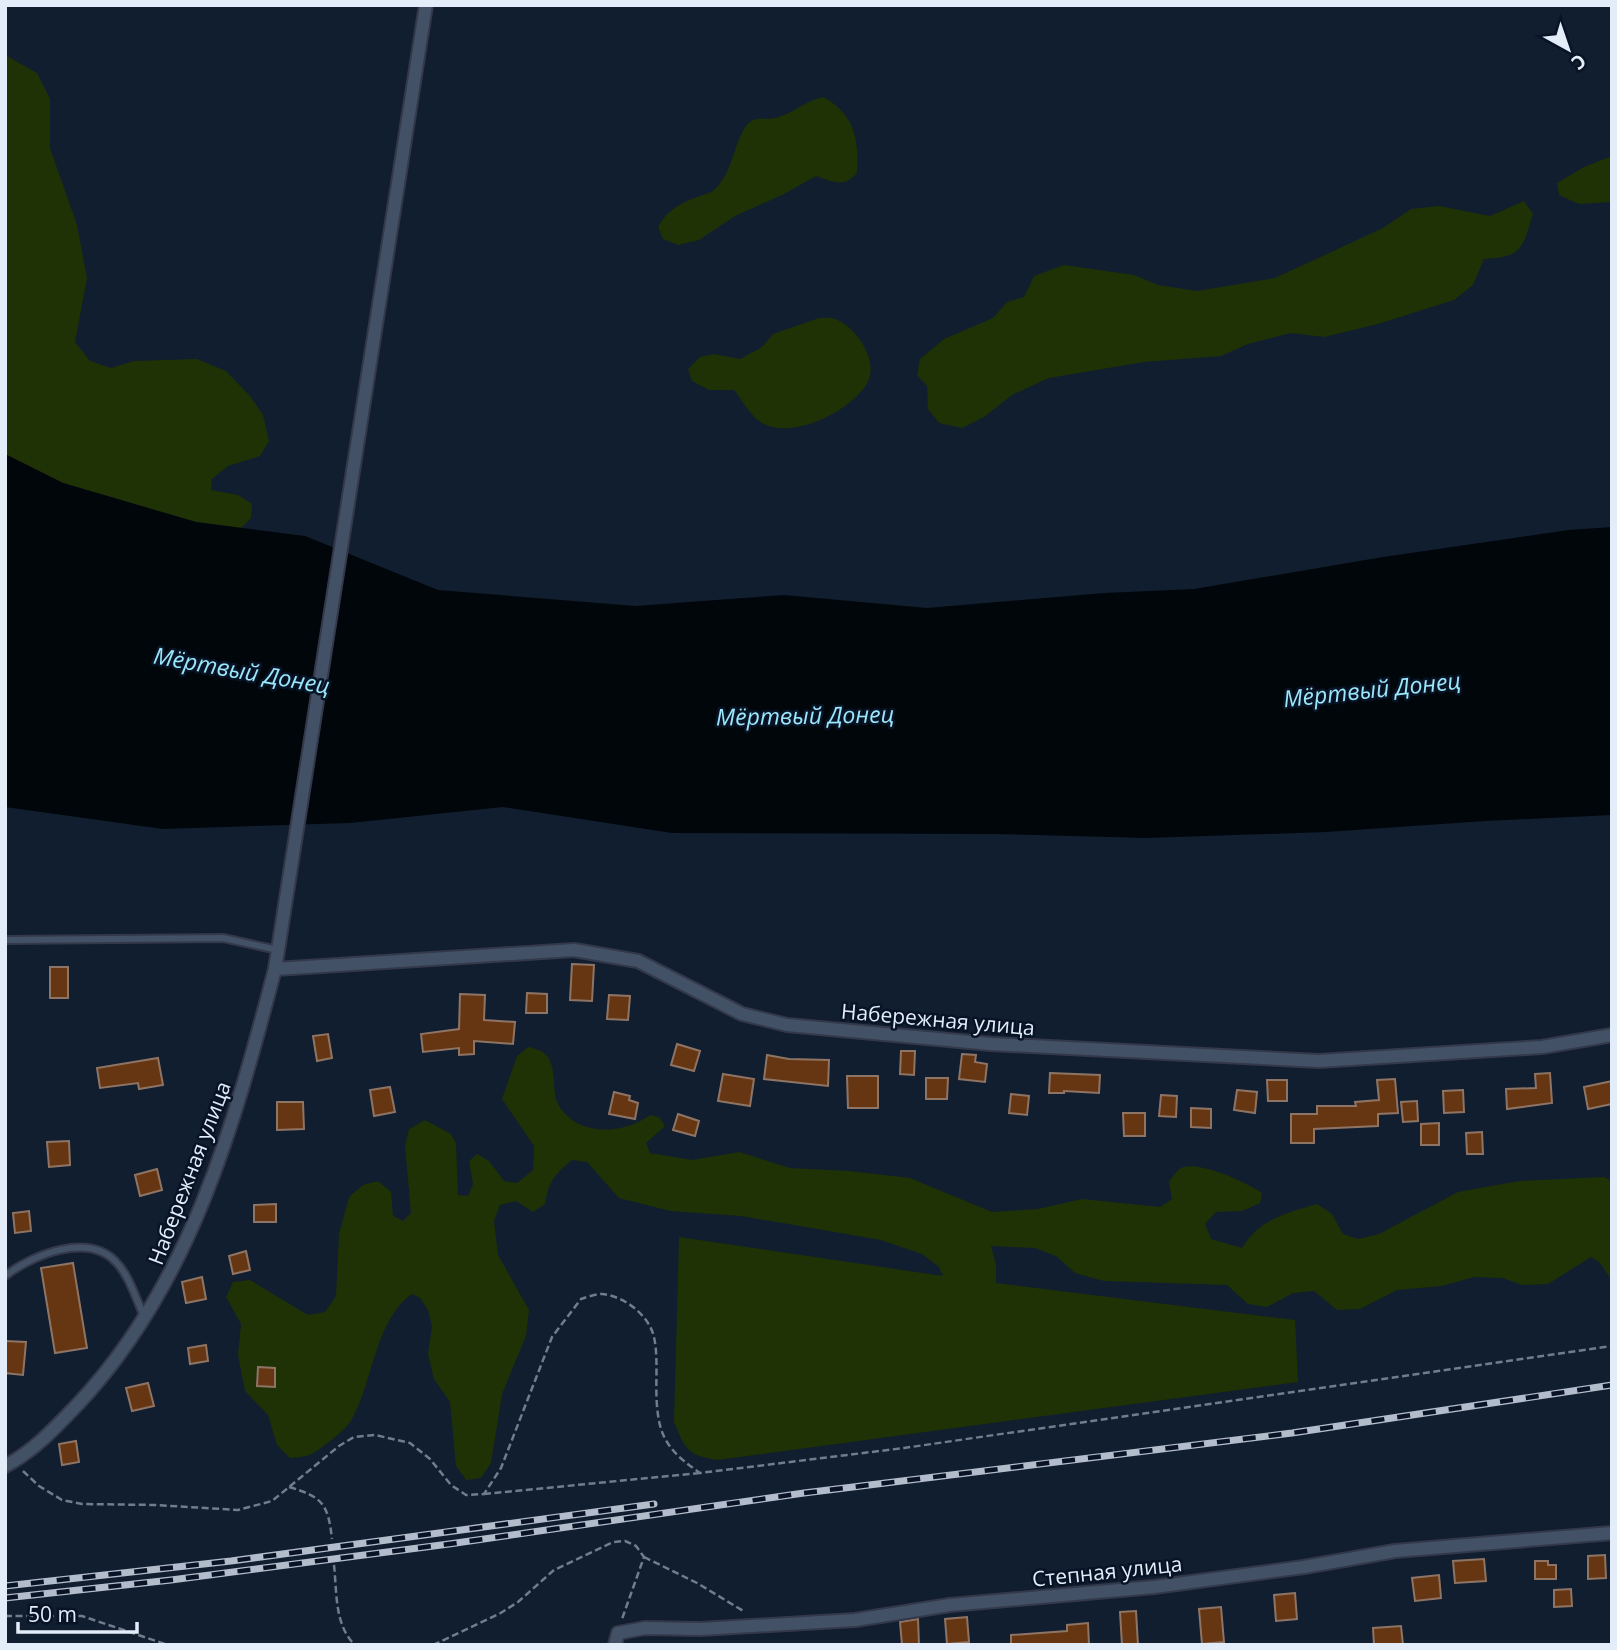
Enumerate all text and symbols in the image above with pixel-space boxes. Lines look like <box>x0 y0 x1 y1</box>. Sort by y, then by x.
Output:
north arrow <box>1533 14 1603 84</box>
text: С <box>1566 48 1592 76</box>
water label: Мёртвый Донец <box>151 639 333 701</box>
water label: Мёртвый Донец <box>1282 664 1462 714</box>
water label: Мёртвый Донец <box>716 697 894 733</box>
street label: Набережная улица <box>840 997 1036 1041</box>
street label: Набережная улица <box>141 1077 237 1269</box>
street label: Степная улица <box>1031 1549 1183 1593</box>
scale bar <box>18 1590 136 1634</box>
text: 50 m <box>28 1600 77 1628</box>

